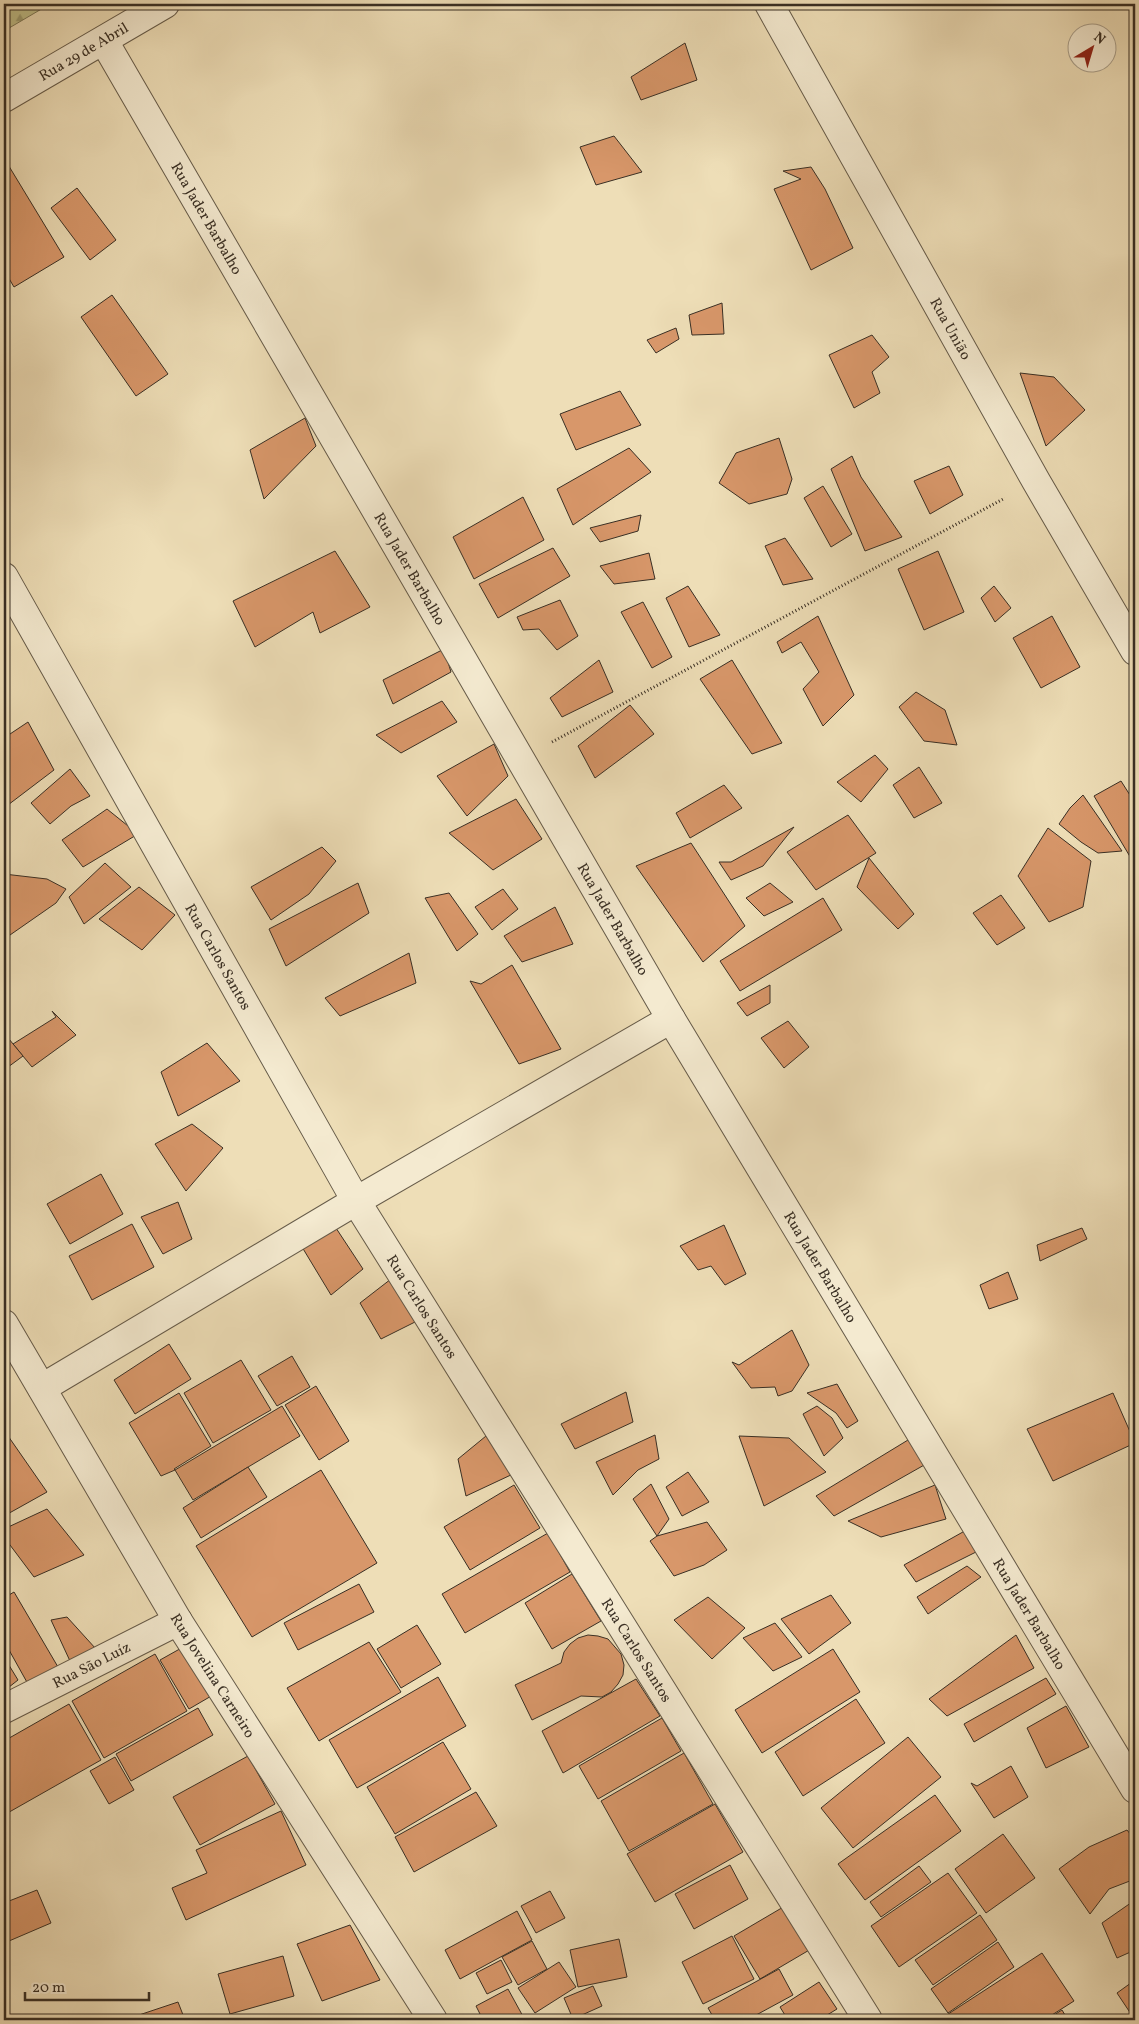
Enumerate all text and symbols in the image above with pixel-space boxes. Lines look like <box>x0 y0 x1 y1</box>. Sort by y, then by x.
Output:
street label: Rua 29 de Abril <box>35 18 133 87</box>
north arrow <box>1066 22 1116 72</box>
text: N <box>1089 28 1109 50</box>
street label: Rua Jader Barbalho <box>165 159 246 279</box>
street label: Rua União <box>924 294 975 364</box>
street label: Rua Jader Barbalho <box>368 509 450 630</box>
street label: Rua Jader Barbalho <box>571 860 653 980</box>
street label: Rua Carlos Santos <box>179 901 255 1014</box>
street label: Rua Jader Barbalho <box>777 1208 861 1328</box>
street label: Rua Carlos Santos <box>380 1251 461 1363</box>
street label: Rua Jader Barbalho <box>986 1555 1070 1674</box>
street label: Rua Carlos Santos <box>595 1595 676 1707</box>
street label: Rua Jovelina Carneiro <box>164 1610 259 1743</box>
street label: Rua São Luíz <box>50 1638 135 1695</box>
scale bar <box>25 1969 149 2001</box>
text: 20 m <box>32 1978 65 1999</box>

